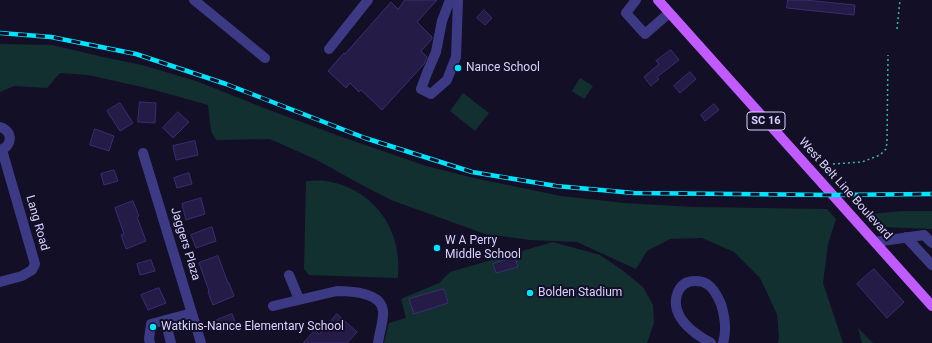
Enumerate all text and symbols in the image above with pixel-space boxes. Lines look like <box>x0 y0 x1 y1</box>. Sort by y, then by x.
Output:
place label: Nance School <box>466 61 540 75</box>
marker: Nance School <box>453 63 463 73</box>
road number: SC 16 <box>747 112 785 130</box>
street label: West Belt Line Boulevard <box>795 135 895 243</box>
street label: Lang Road <box>22 194 52 252</box>
street label: Jaggers Plaza <box>167 206 203 282</box>
place label: W A Perry Middle School <box>445 234 521 262</box>
marker: W A Perry Middle School <box>432 243 442 253</box>
place label: Bolden Stadium <box>538 286 622 300</box>
marker: Bolden Stadium <box>525 288 535 298</box>
place label: Watkins-Nance Elementary School <box>161 320 344 334</box>
marker: Watkins-Nance Elementary School <box>148 322 158 332</box>

